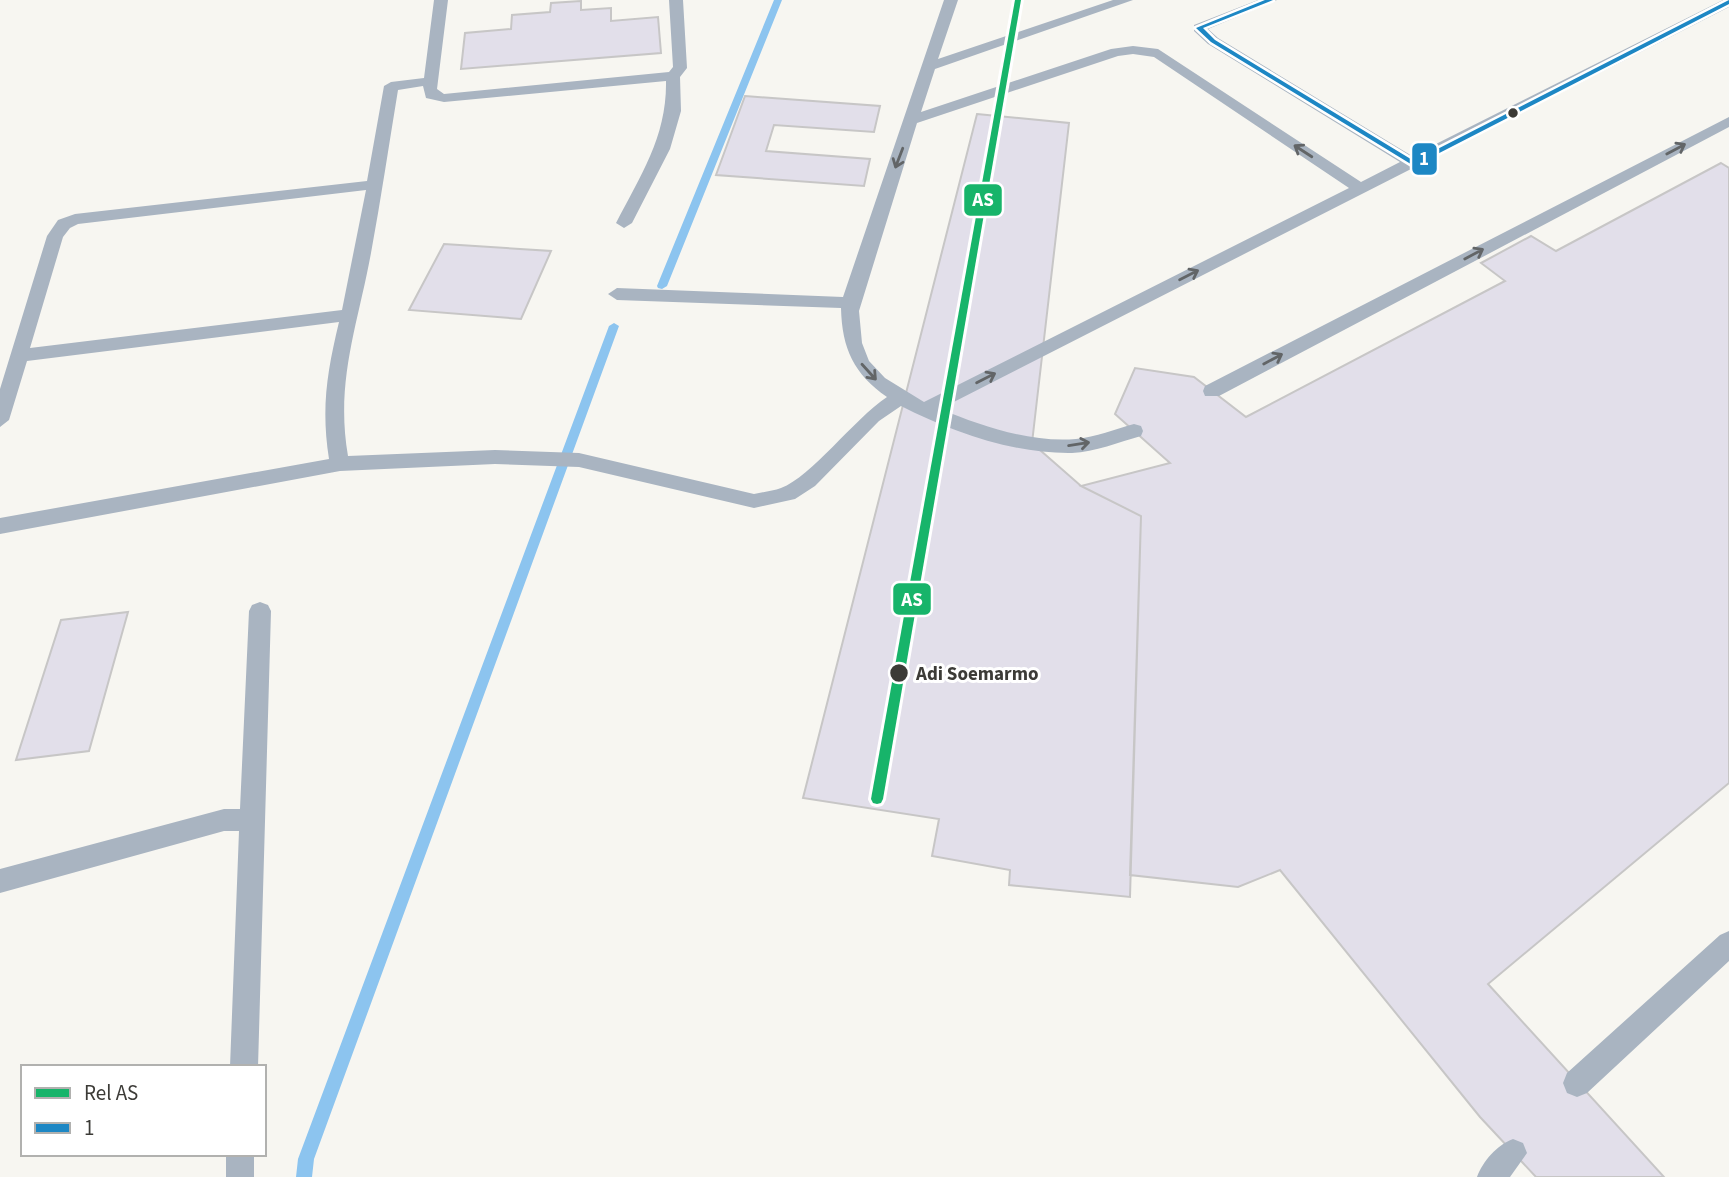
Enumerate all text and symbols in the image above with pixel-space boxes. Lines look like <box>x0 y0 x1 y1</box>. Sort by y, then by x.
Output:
unlabelled marker <box>1506 106 1520 120</box>
one-way arrow <box>1665 141 1686 155</box>
line badge: 1 <box>1411 142 1438 176</box>
one-way arrow <box>1293 144 1313 158</box>
one-way arrow <box>892 146 904 168</box>
text: 1 <box>1419 146 1429 173</box>
line badge: AS <box>963 183 1003 217</box>
text: AS <box>971 187 994 214</box>
one-way arrow <box>1464 247 1484 261</box>
one-way arrow <box>1178 268 1199 282</box>
one-way arrow <box>1262 352 1283 365</box>
one-way arrow <box>861 363 878 380</box>
one-way arrow <box>975 371 996 385</box>
one-way arrow <box>1067 437 1090 450</box>
line badge: AS <box>892 582 932 616</box>
text: AS <box>900 587 923 614</box>
place label: Adi Soemarmo <box>915 661 1038 688</box>
marker: Adi Soemarmo <box>888 662 910 684</box>
legend <box>21 1065 266 1156</box>
text: Rel AS <box>84 1078 138 1108</box>
text: 1 <box>84 1113 94 1143</box>

